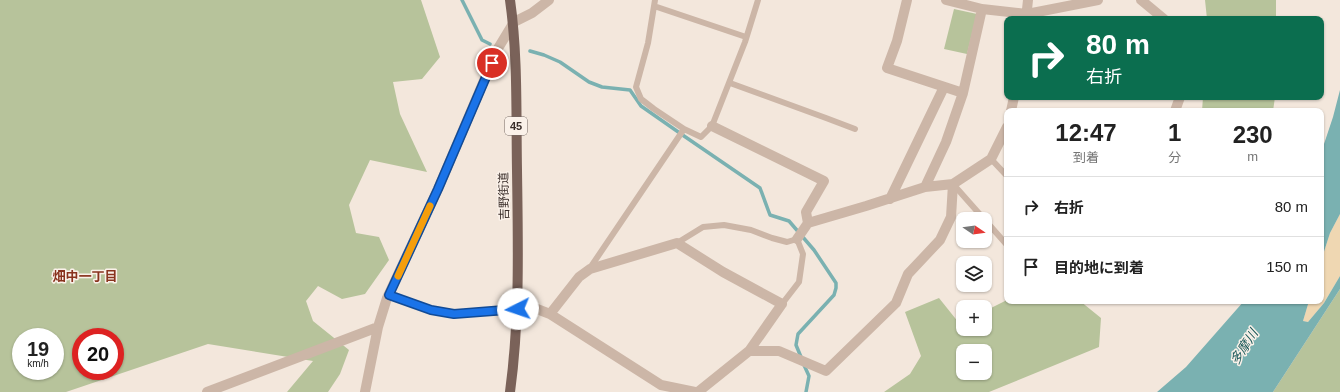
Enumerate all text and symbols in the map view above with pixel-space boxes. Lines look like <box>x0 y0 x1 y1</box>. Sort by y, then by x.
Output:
text: 80 m <box>1086 29 1150 60</box>
icon: right <box>1020 32 1072 84</box>
pin <box>475 46 509 80</box>
icon: arrive <box>481 52 503 74</box>
text: 右折 <box>1086 67 1122 87</box>
road number: 45 <box>505 117 527 135</box>
text: 12:47 <box>1055 119 1117 146</box>
text: 1 <box>1168 119 1181 146</box>
text: 230 <box>1233 121 1273 148</box>
text: m <box>1247 149 1258 164</box>
text: 到着 <box>1073 150 1099 165</box>
text: 分 <box>1168 150 1181 165</box>
street label: 吉野街道 <box>497 172 511 220</box>
icon: right <box>1020 196 1042 218</box>
text: 80 m <box>1275 198 1308 215</box>
text: 右折 <box>1054 199 1084 216</box>
north arrow <box>956 212 992 248</box>
map controls <box>956 212 992 380</box>
button: layers <box>956 256 992 292</box>
icon: arrive <box>1020 256 1042 278</box>
text: 150 m <box>1266 258 1308 275</box>
text: 目的地に到着 <box>1054 259 1144 276</box>
district label: 畑中一丁目 <box>52 269 118 284</box>
position arrow <box>497 288 539 330</box>
button: + <box>956 300 992 336</box>
water label: 多摩川 <box>1227 325 1262 367</box>
speed limit sign: 20 <box>72 328 124 380</box>
text: 19 <box>27 338 49 360</box>
button: − <box>956 344 992 380</box>
text: km/h <box>27 358 49 369</box>

